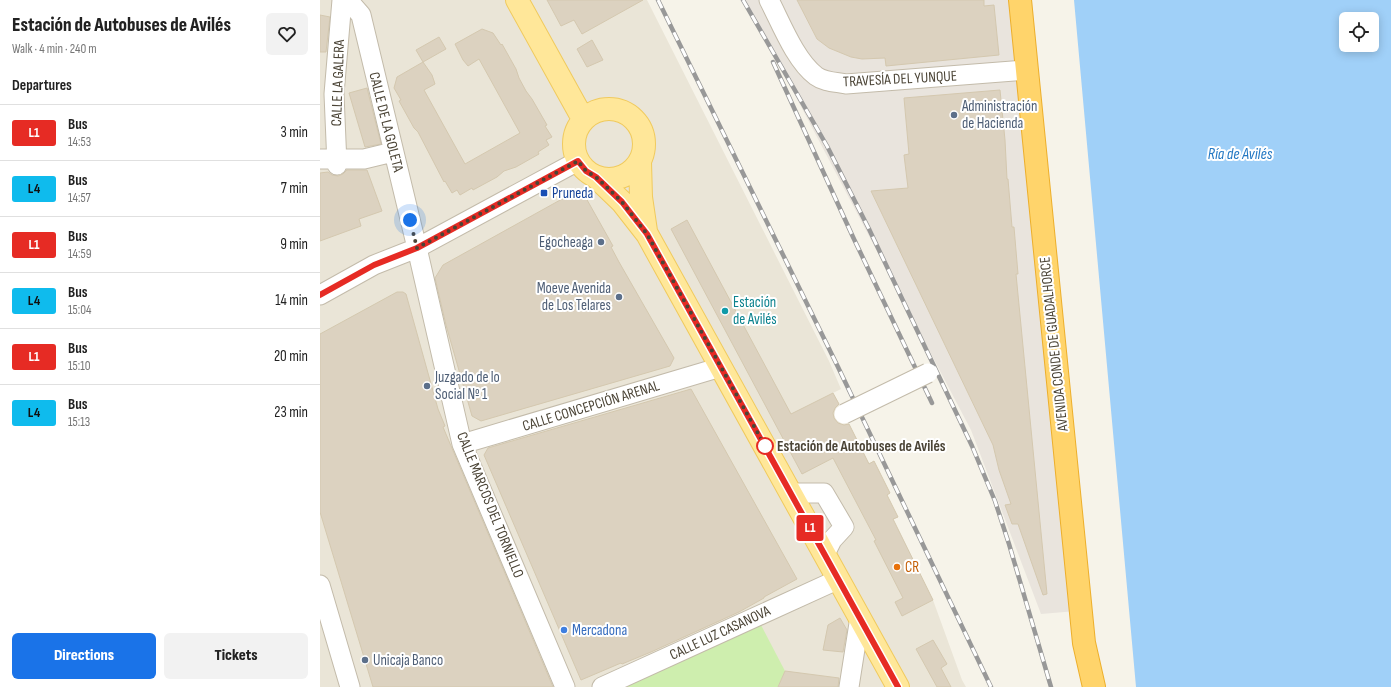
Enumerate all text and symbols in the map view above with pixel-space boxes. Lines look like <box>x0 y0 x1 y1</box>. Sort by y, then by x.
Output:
map controls <box>1339 12 1379 52</box>
button: locate <box>1339 12 1379 52</box>
button: heart <box>266 13 308 55</box>
text: Estación de Autobuses de Avilés <box>12 14 231 37</box>
street label: CALLE LA GALERA <box>327 39 349 127</box>
text: Walk · 4 min · 240 m <box>12 41 97 57</box>
street label: TRAVESÍA DEL YUNQUE <box>843 67 957 91</box>
street label: CALLE DE LA GOLETA <box>364 70 408 175</box>
text: Departures <box>12 76 72 95</box>
place label: Administración de Hacienda <box>961 97 1037 133</box>
marker: Administración de Hacienda <box>949 110 959 120</box>
text: Bus <box>68 115 87 134</box>
text: 3 min <box>280 123 308 142</box>
text: L1 <box>28 124 40 141</box>
text: 14:53 <box>68 134 91 150</box>
water label: Ría de Avilés <box>1208 145 1273 164</box>
text: Bus <box>68 171 87 190</box>
text: 7 min <box>281 179 308 198</box>
text: L4 <box>28 180 40 197</box>
place label: Pruneda <box>552 184 594 203</box>
marker: Pruneda <box>539 188 549 198</box>
text: 14:57 <box>68 190 91 206</box>
your location <box>400 210 420 230</box>
text: Bus <box>68 227 87 246</box>
place label: Egocheaga <box>539 233 593 252</box>
text: 9 min <box>280 235 308 254</box>
text: L1 <box>28 236 40 253</box>
marker: Egocheaga <box>596 237 606 247</box>
text: 14:59 <box>68 246 91 262</box>
street label: AVENIDA CONDE DE GUADALHORCE <box>1035 256 1073 433</box>
place label: Moeve Avenida de Los Telares <box>537 279 611 315</box>
text: Bus <box>68 283 87 302</box>
text: 14 min <box>275 291 308 310</box>
text: L4 <box>28 292 40 309</box>
marker: Moeve Avenida de Los Telares <box>614 292 624 302</box>
place label: Estación de Avilés <box>733 293 777 329</box>
text: 15:04 <box>68 302 91 318</box>
marker: Estación de Avilés <box>720 306 730 316</box>
text: Bus <box>68 339 87 358</box>
text: 20 min <box>274 347 308 366</box>
text: L1 <box>28 348 40 365</box>
text: 15:10 <box>68 358 91 374</box>
place label: Juzgado de lo Social Nº 1 <box>434 368 500 404</box>
street label: CALLE CONCEPCIÓN ARENAL <box>520 376 662 436</box>
marker: Juzgado de lo Social Nº 1 <box>422 381 432 391</box>
text: Bus <box>68 395 87 414</box>
text: 23 min <box>274 403 308 422</box>
text: L4 <box>28 404 40 421</box>
text: 15:13 <box>68 414 90 430</box>
street label: CALLE MARCOS DEL TORNIELLO <box>452 429 528 581</box>
marker: Estación de Autobuses de Avilés <box>756 437 774 455</box>
place label: Estación de Autobuses de Avilés <box>777 437 946 456</box>
line badge: L1 <box>792 515 828 541</box>
text: L1 <box>804 519 816 536</box>
place label: CR <box>905 558 919 577</box>
marker: CR <box>892 562 902 572</box>
street label: CALLE LUZ CASANOVA <box>667 601 774 665</box>
place label: Mercadona <box>572 621 627 640</box>
marker: Mercadona <box>559 625 569 635</box>
button: Directions <box>12 633 156 679</box>
button: Tickets <box>164 633 308 679</box>
place label: Unicaja Banco <box>373 651 443 670</box>
marker: Unicaja Banco <box>360 655 370 665</box>

